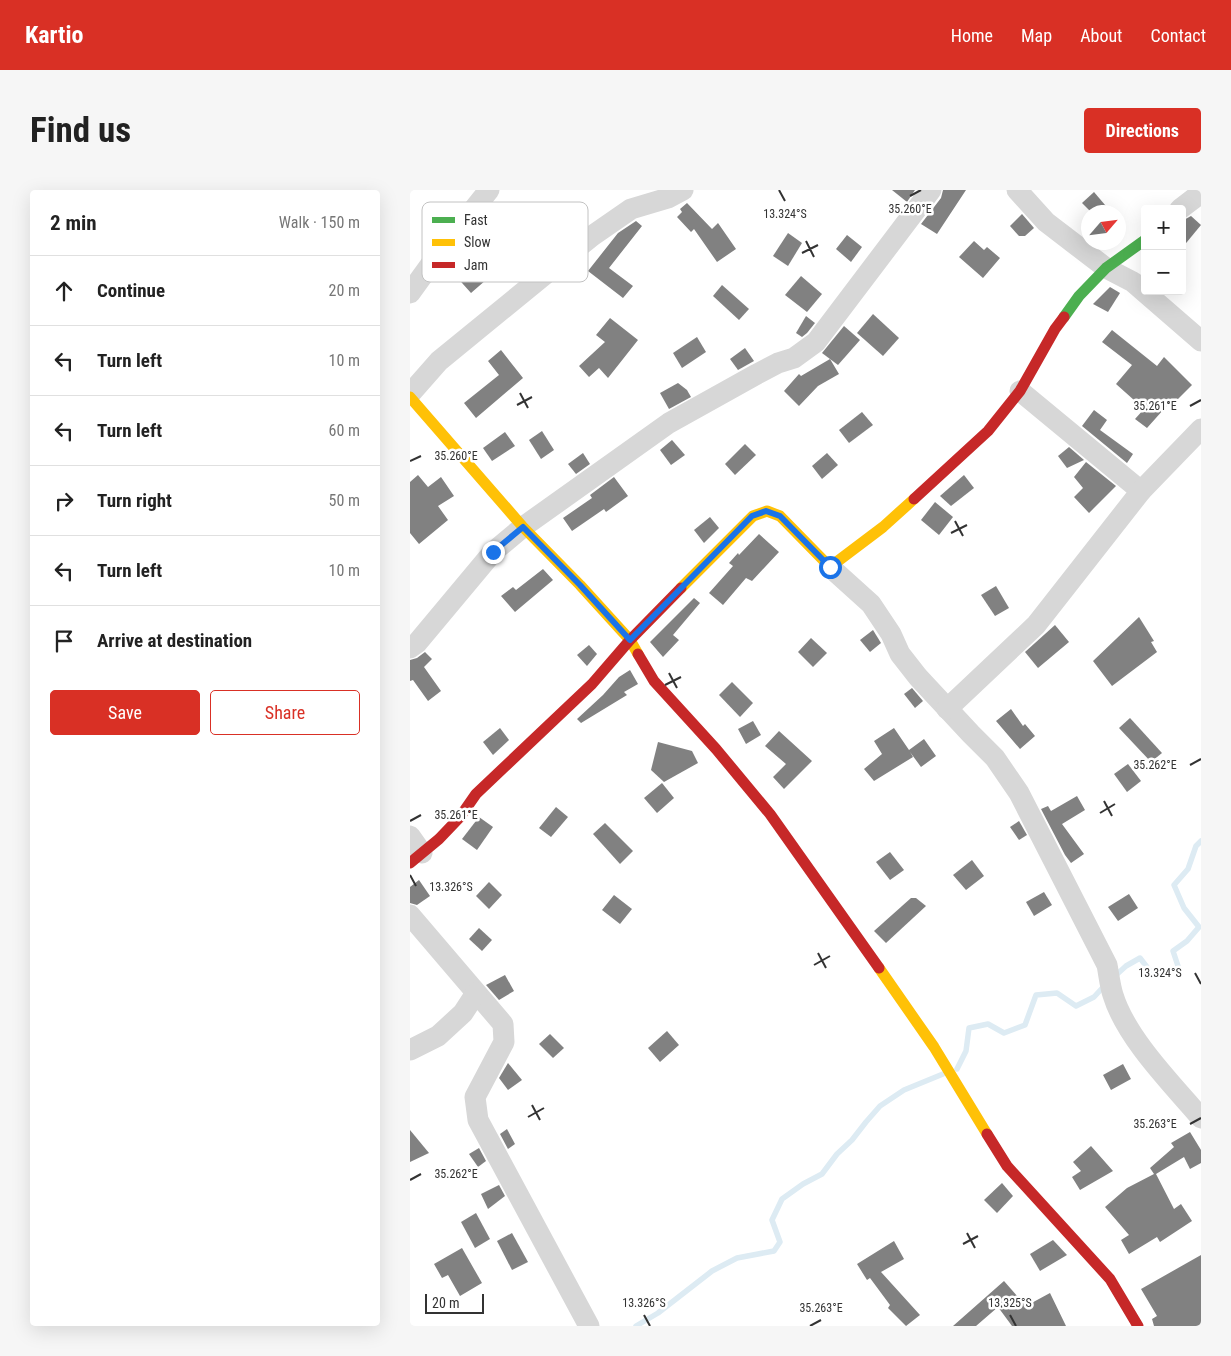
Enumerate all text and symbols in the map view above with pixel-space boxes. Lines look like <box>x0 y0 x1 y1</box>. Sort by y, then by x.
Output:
text: Kartio <box>25 21 83 49</box>
text: Home <box>951 25 993 46</box>
text: Map <box>1021 25 1052 46</box>
text: About <box>1080 25 1122 46</box>
text: Contact <box>1150 25 1206 46</box>
button: Directions <box>1084 108 1201 153</box>
text: Find us <box>30 110 131 151</box>
legend <box>422 202 588 282</box>
text: 35.260°E <box>888 202 932 216</box>
north arrow <box>1081 205 1126 250</box>
map controls <box>1141 205 1186 295</box>
button: + <box>1141 205 1186 250</box>
text: 13.324°S <box>763 207 807 221</box>
text: 2 min <box>50 211 97 235</box>
text: Fast <box>464 212 488 228</box>
text: Walk · 150 m <box>279 213 360 232</box>
text: Slow <box>464 234 491 250</box>
button: − <box>1141 250 1186 295</box>
text: Jam <box>464 257 488 273</box>
icon: ahead <box>50 277 78 305</box>
text: Continue <box>97 279 165 302</box>
text: 20 m <box>328 281 360 300</box>
icon: left <box>50 347 78 375</box>
text: Turn left <box>97 349 162 372</box>
text: 10 m <box>328 351 360 370</box>
text: 35.261°E <box>1133 399 1177 413</box>
icon: left <box>50 417 78 445</box>
text: Turn left <box>97 419 162 442</box>
text: 60 m <box>328 421 360 440</box>
text: 35.260°E <box>434 449 478 463</box>
icon: right <box>50 487 78 515</box>
text: Turn right <box>97 489 172 512</box>
text: 50 m <box>328 491 360 510</box>
route end <box>482 541 505 564</box>
route start <box>819 556 842 579</box>
icon: left <box>50 557 78 585</box>
text: Turn left <box>97 559 162 582</box>
text: 10 m <box>328 561 360 580</box>
icon: arrive <box>50 627 78 655</box>
text: Arrive at destination <box>97 629 252 652</box>
button: Save <box>50 690 200 735</box>
button: Share <box>210 690 360 735</box>
text: 35.262°E <box>1133 758 1177 772</box>
text: 35.261°E <box>434 808 478 822</box>
text: 13.326°S <box>429 880 473 894</box>
text: 13.324°S <box>1138 966 1182 980</box>
text: 35.263°E <box>1133 1117 1177 1131</box>
text: 35.262°E <box>434 1167 478 1181</box>
scale bar <box>425 1291 484 1314</box>
text: 20 m <box>432 1295 460 1311</box>
text: 13.326°S <box>622 1296 666 1310</box>
text: 13.325°S <box>988 1296 1032 1310</box>
text: 35.263°E <box>799 1301 843 1315</box>

